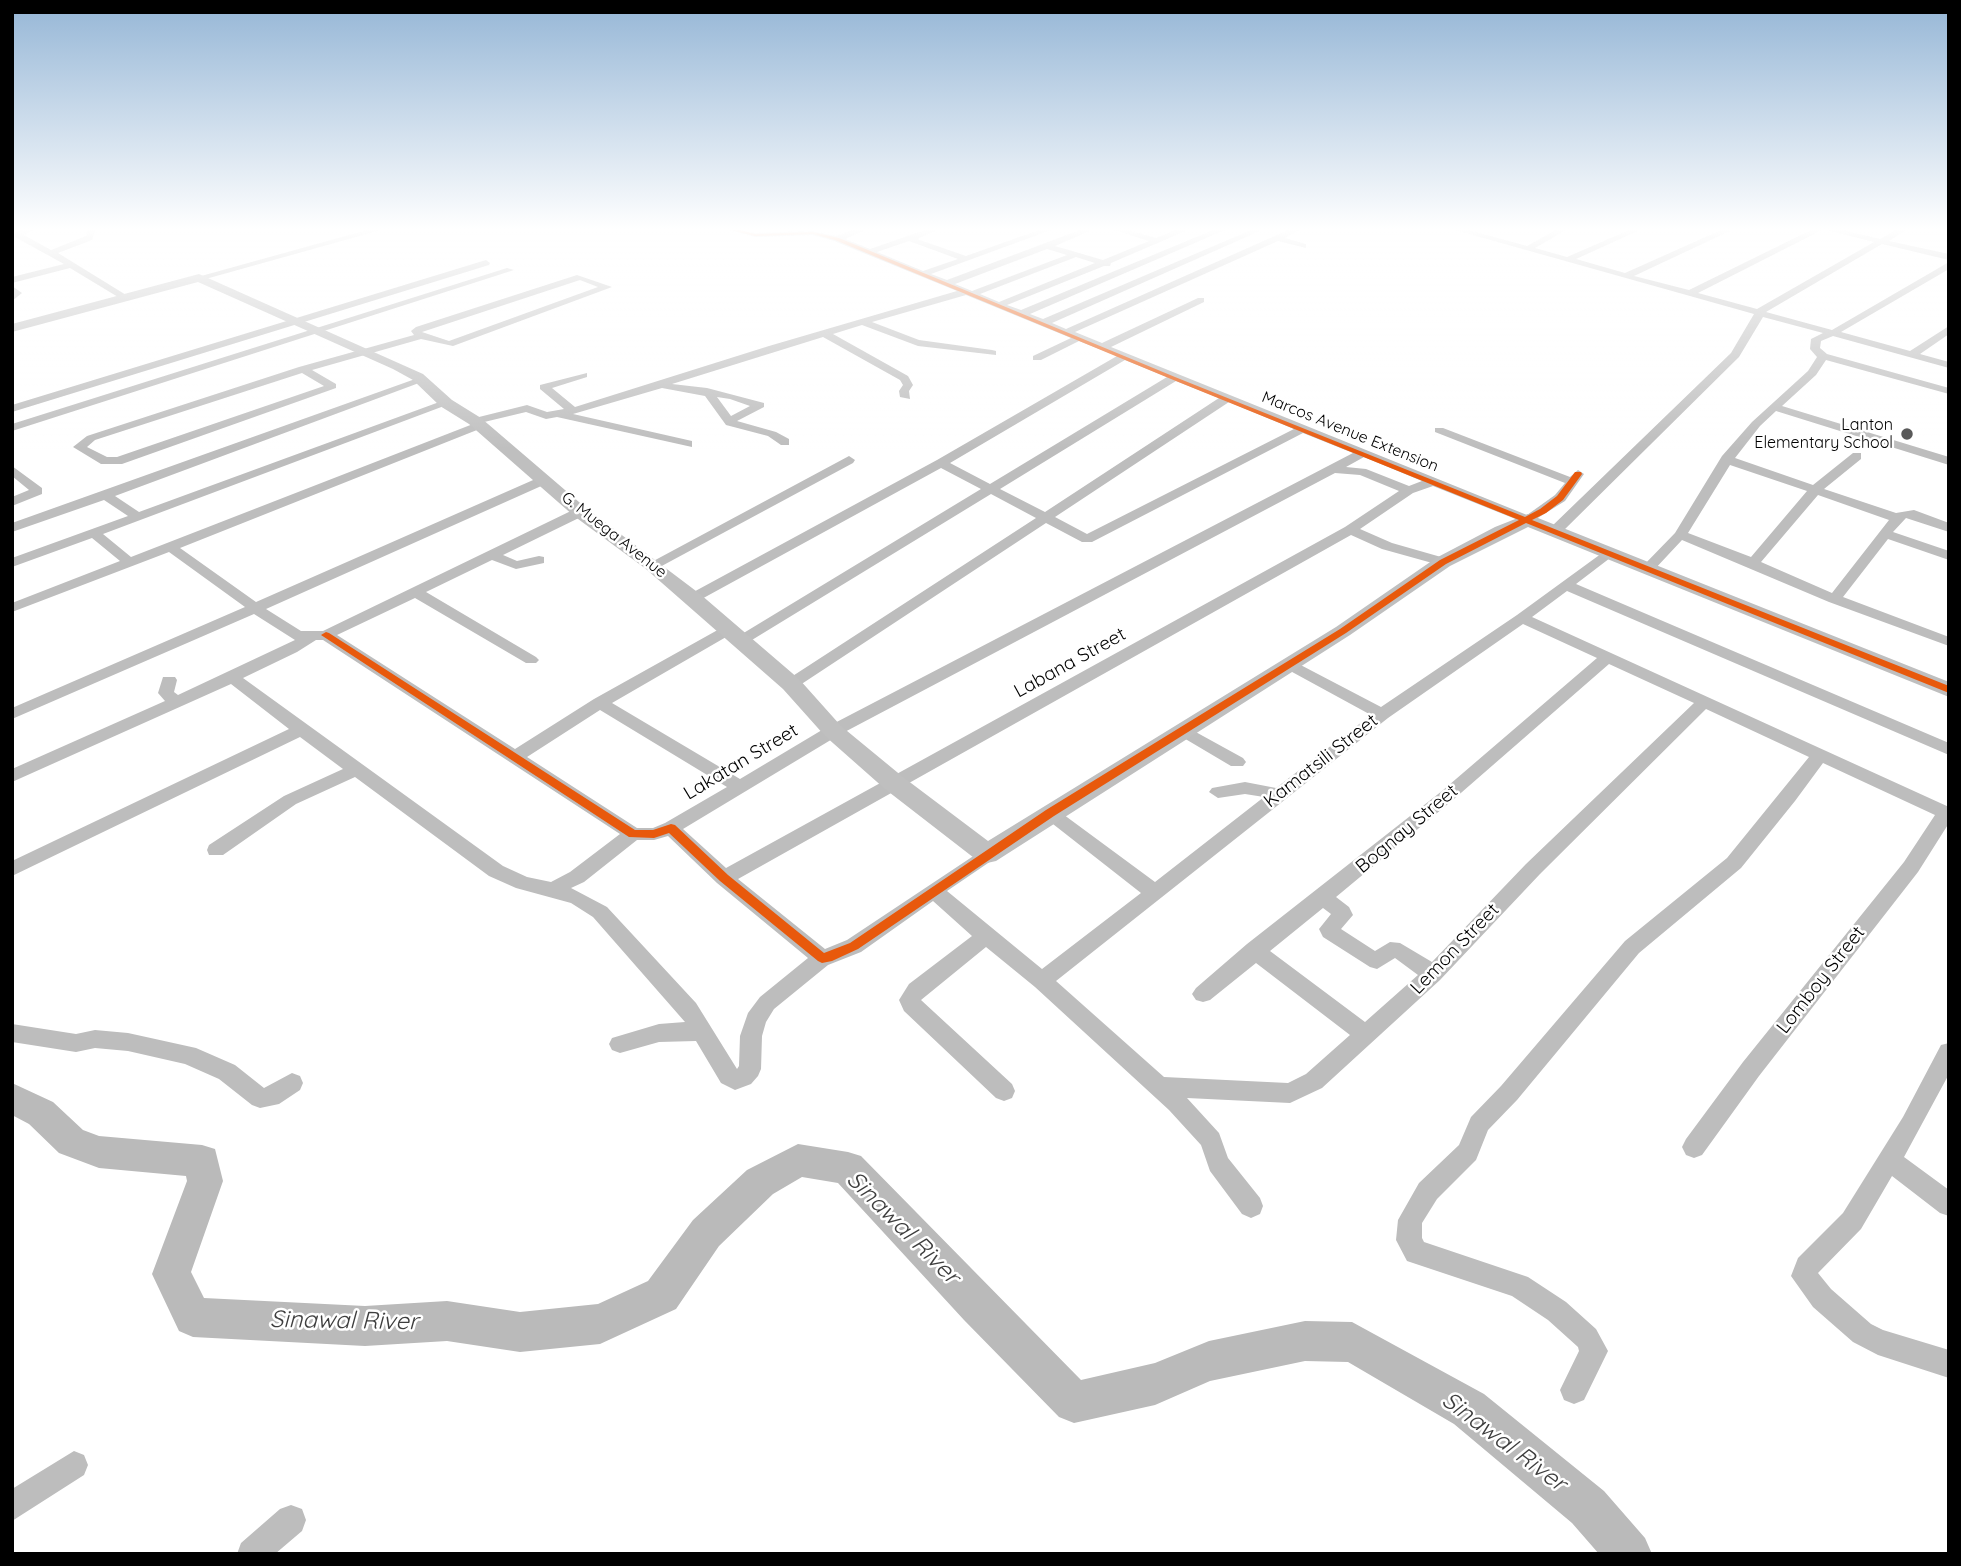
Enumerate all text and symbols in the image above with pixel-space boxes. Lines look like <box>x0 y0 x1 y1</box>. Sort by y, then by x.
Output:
street label: Marcos Avenue Extension <box>1259 388 1441 476</box>
place label: Lanton Elementary School <box>1754 415 1893 453</box>
marker: Lanton Elementary School <box>1899 426 1915 442</box>
street label: G. Muega Avenue <box>558 488 670 582</box>
street label: Labana Street <box>1010 623 1130 703</box>
street label: Kamatsili Street <box>1259 709 1383 813</box>
street label: Lakatan Street <box>680 719 802 805</box>
street label: Bognay Street <box>1351 780 1463 878</box>
street label: Lemon Street <box>1406 899 1504 999</box>
street label: Lomboy Street <box>1772 922 1870 1038</box>
water label: Sinawal River <box>840 1165 966 1291</box>
water label: Sinawal River <box>270 1305 418 1337</box>
water label: Sinawal River <box>1436 1386 1572 1498</box>

